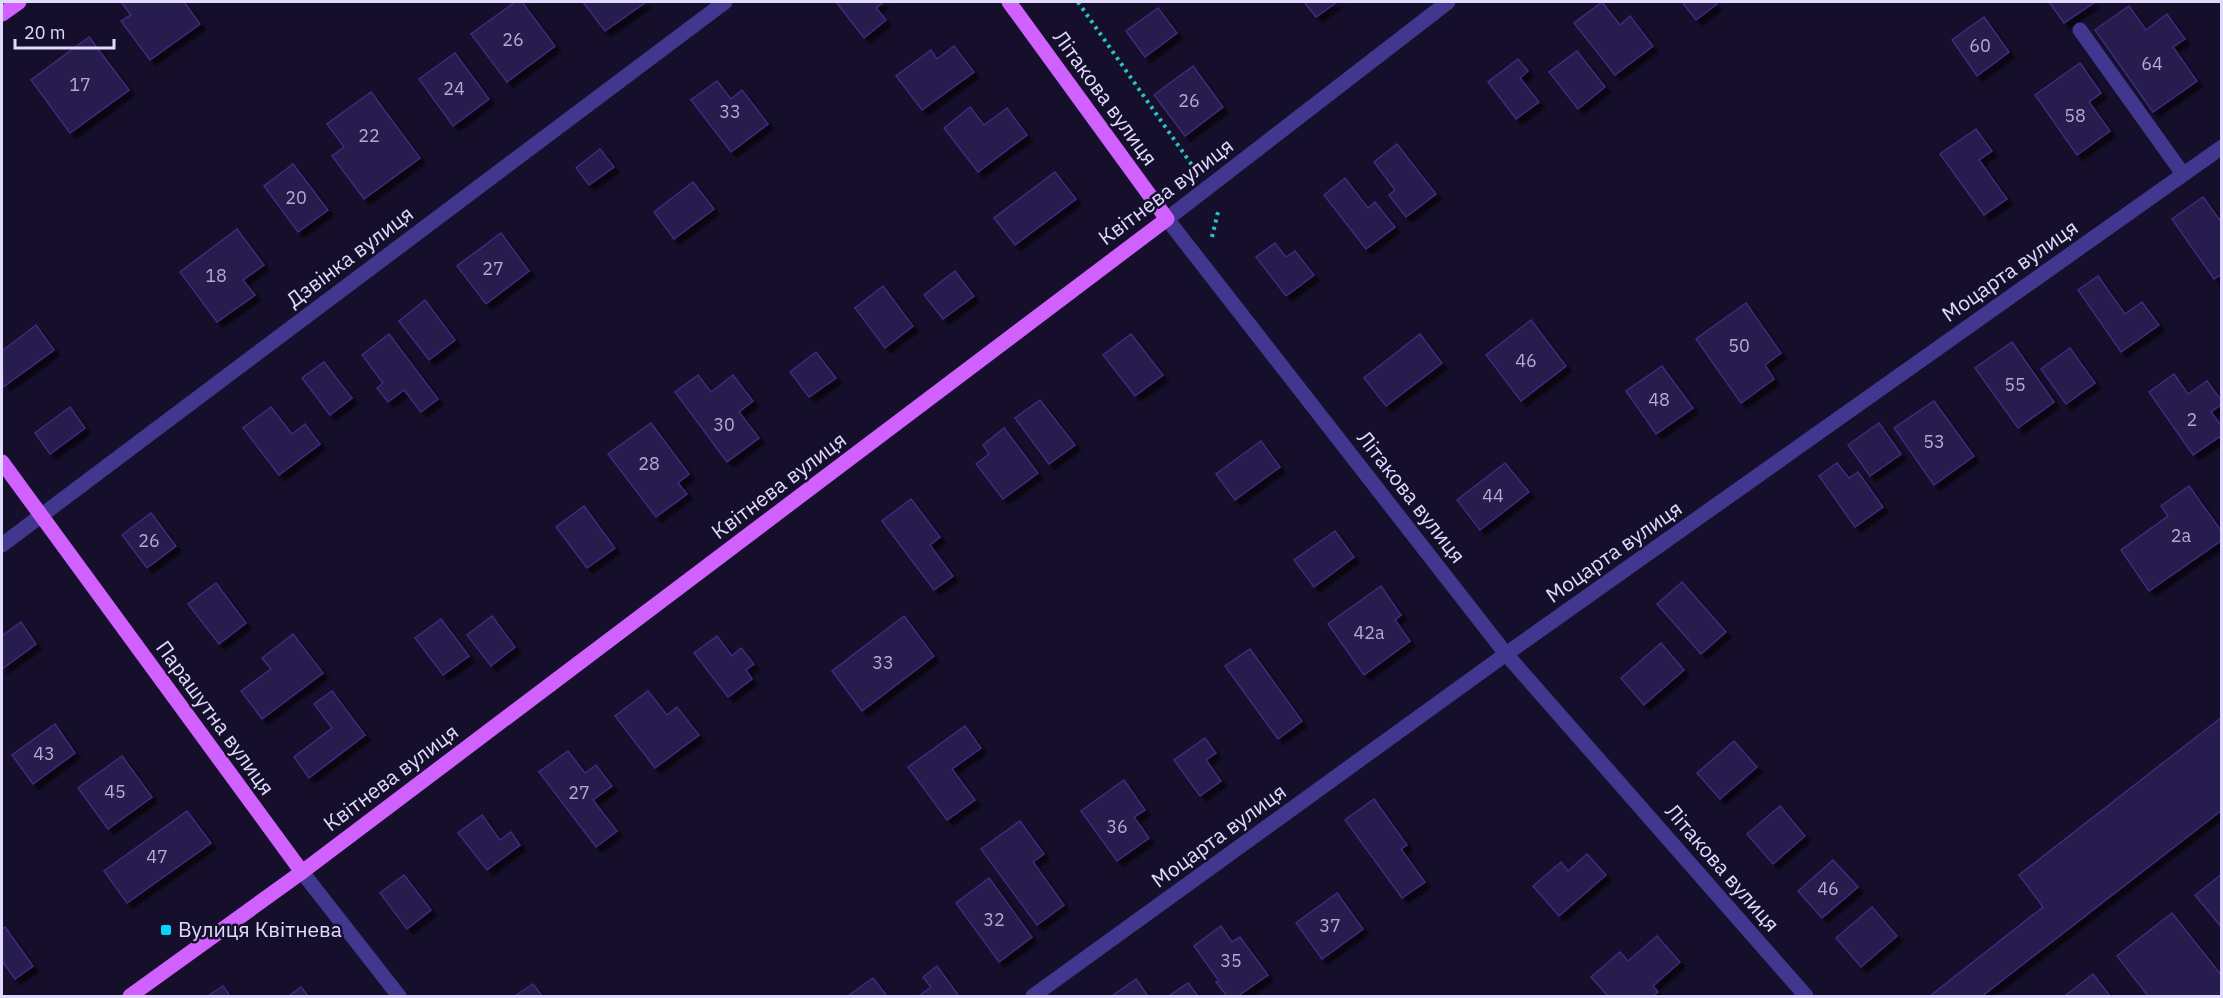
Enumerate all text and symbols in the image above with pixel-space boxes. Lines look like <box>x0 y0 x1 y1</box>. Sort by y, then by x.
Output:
scale bar <box>15 12 114 50</box>
text: 20 m <box>24 21 66 44</box>
street label: Літакова вулиця <box>1047 24 1164 171</box>
house number: 26 <box>502 28 524 51</box>
house number: 60 <box>1969 34 1991 57</box>
house number: 64 <box>2141 52 2163 75</box>
house number: 17 <box>69 73 91 96</box>
house number: 24 <box>443 77 465 100</box>
house number: 26 <box>1178 89 1200 112</box>
house number: 33 <box>719 100 741 123</box>
house number: 58 <box>2064 104 2086 127</box>
house number: 22 <box>358 124 380 147</box>
street label: Квітнева вулиця <box>1092 131 1239 251</box>
house number: 20 <box>285 186 307 209</box>
street label: Дзвінка вулиця <box>280 199 419 313</box>
street label: Моцарта вулиця <box>1936 213 2083 328</box>
house number: 27 <box>482 257 504 280</box>
house number: 18 <box>205 264 227 287</box>
house number: 50 <box>1728 334 1750 357</box>
house number: 46 <box>1515 349 1537 372</box>
house number: 55 <box>2004 373 2026 396</box>
house number: 48 <box>1648 388 1670 411</box>
house number: 2 <box>2187 408 2197 431</box>
house number: 30 <box>713 413 735 436</box>
street label: Літакова вулиця <box>1351 424 1472 568</box>
street label: Квітнева вулиця <box>705 425 852 545</box>
house number: 53 <box>1923 430 1945 453</box>
house number: 28 <box>638 452 660 475</box>
house number: 44 <box>1482 484 1504 507</box>
street label: Моцарта вулиця <box>1540 494 1687 609</box>
house number: 2а <box>2171 524 2192 547</box>
house number: 26 <box>138 529 160 552</box>
house number: 42а <box>1353 621 1385 644</box>
street label: Парашутна вулиця <box>150 634 281 800</box>
house number: 33 <box>872 651 894 674</box>
street label: Квітнева вулиця <box>317 717 464 837</box>
house number: 43 <box>33 742 55 765</box>
street label: Моцарта вулиця <box>1145 777 1291 894</box>
house number: 45 <box>104 780 126 803</box>
house number: 27 <box>568 781 590 804</box>
street label: Літакова вулиця <box>1659 797 1786 937</box>
house number: 36 <box>1106 815 1128 838</box>
house number: 47 <box>146 845 168 868</box>
house number: 46 <box>1817 877 1839 900</box>
house number: 32 <box>983 908 1005 931</box>
house number: 37 <box>1319 914 1341 937</box>
place label: Вулиця Квітнева <box>178 915 342 943</box>
marker: Вулиця Квітнева <box>159 923 173 937</box>
house number: 35 <box>1220 949 1242 972</box>

